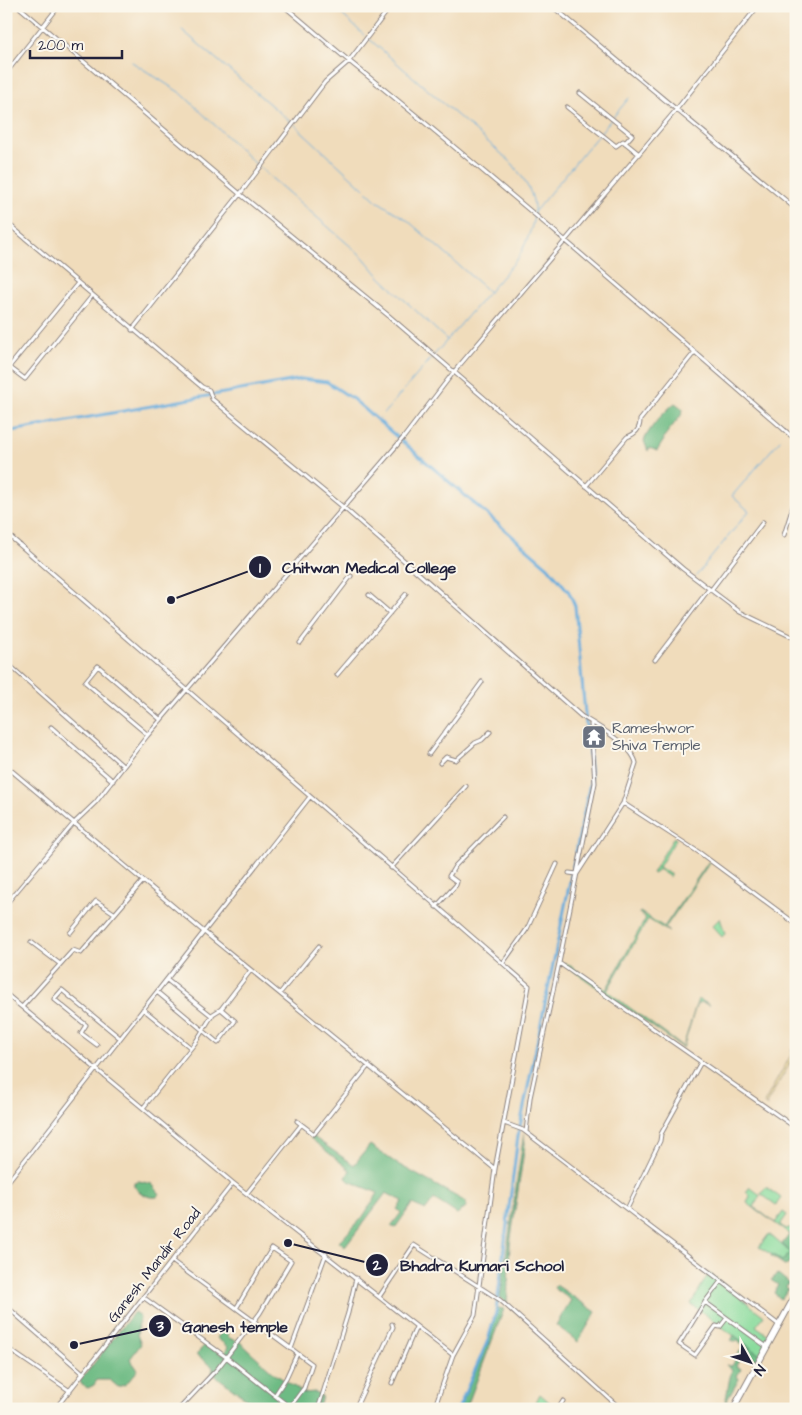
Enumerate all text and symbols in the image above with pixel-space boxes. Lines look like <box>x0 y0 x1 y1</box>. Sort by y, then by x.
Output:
scale bar <box>30 28 122 60</box>
text: 200 m <box>38 35 84 56</box>
callout: Chitwan Medical College <box>247 552 467 583</box>
text: Chitwan Medical College <box>282 557 456 581</box>
text: 1 <box>259 558 261 579</box>
place label: Rameshwor Shiva Temple <box>612 718 701 756</box>
temple icon: Rameshwor Shiva Temple <box>581 724 607 750</box>
street label: Ganesh Mandir Road <box>103 1203 206 1327</box>
callout: Bhadra Kumari School <box>365 1249 574 1280</box>
text: 2 <box>372 1255 382 1276</box>
text: Bhadra Kumari School <box>400 1255 564 1277</box>
callout: Ganesh temple <box>147 1310 298 1341</box>
text: 3 <box>155 1316 164 1337</box>
text: Ganesh temple <box>182 1316 288 1338</box>
north arrow <box>724 1338 774 1388</box>
text: N <box>749 1360 770 1380</box>

